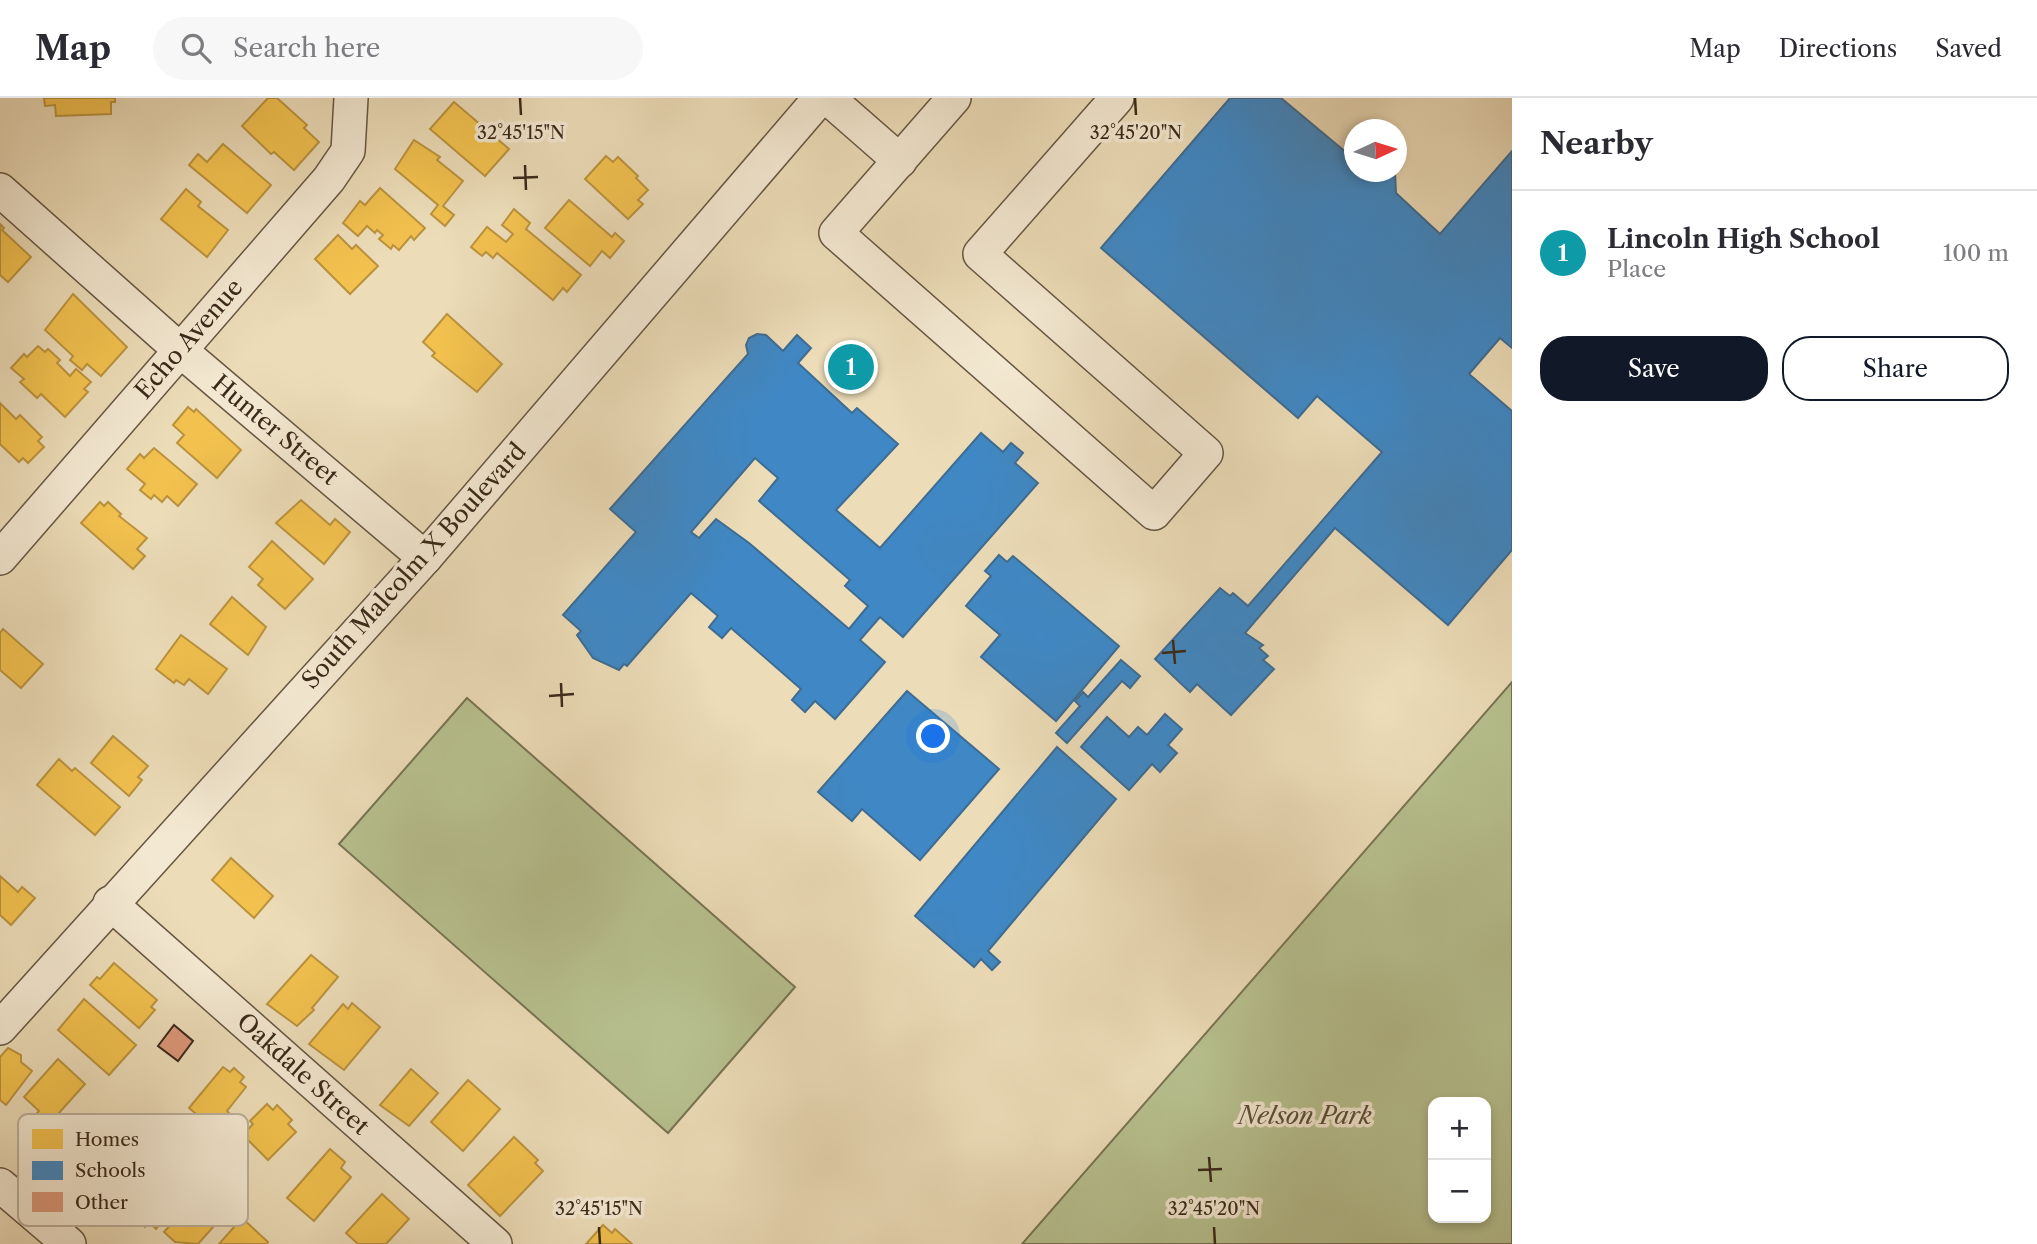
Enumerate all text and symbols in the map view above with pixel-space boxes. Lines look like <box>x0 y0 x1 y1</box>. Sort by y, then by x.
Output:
search box <box>153 17 643 80</box>
text: Map <box>35 28 111 69</box>
icon: search <box>177 29 215 67</box>
text: Search here <box>233 32 380 64</box>
text: Map <box>1689 34 1741 63</box>
text: Directions <box>1779 34 1897 63</box>
text: Saved <box>1935 34 2002 63</box>
north arrow <box>1344 119 1407 182</box>
text: 32°45'15"N <box>477 122 565 144</box>
text: 32°45'20"N <box>1090 122 1182 144</box>
text: Nearby <box>1540 125 1653 162</box>
text: Lincoln High School <box>1607 223 1880 255</box>
text: 1 <box>1558 239 1568 267</box>
text: 100 m <box>1943 239 2009 267</box>
text: Place <box>1607 255 1666 283</box>
street label: Echo Avenue <box>129 273 249 405</box>
button: Save <box>1540 336 1768 401</box>
button: Share <box>1782 336 2009 401</box>
pin: 1 <box>828 341 874 393</box>
street label: Hunter Street <box>206 368 345 491</box>
street label: South Malcolm X Boulevard <box>295 436 532 695</box>
your location <box>916 719 950 753</box>
street label: Oakdale Street <box>231 1007 376 1141</box>
map controls <box>1428 1097 1491 1223</box>
button: + <box>1428 1097 1491 1160</box>
park label: Nelson Park <box>1236 1101 1372 1130</box>
legend <box>18 1114 248 1226</box>
text: Homes <box>75 1128 139 1151</box>
text: Schools <box>75 1159 145 1182</box>
button: − <box>1428 1160 1491 1223</box>
text: Other <box>75 1191 128 1214</box>
text: 32°45'15"N <box>555 1198 643 1220</box>
text: 32°45'20"N <box>1168 1198 1260 1220</box>

